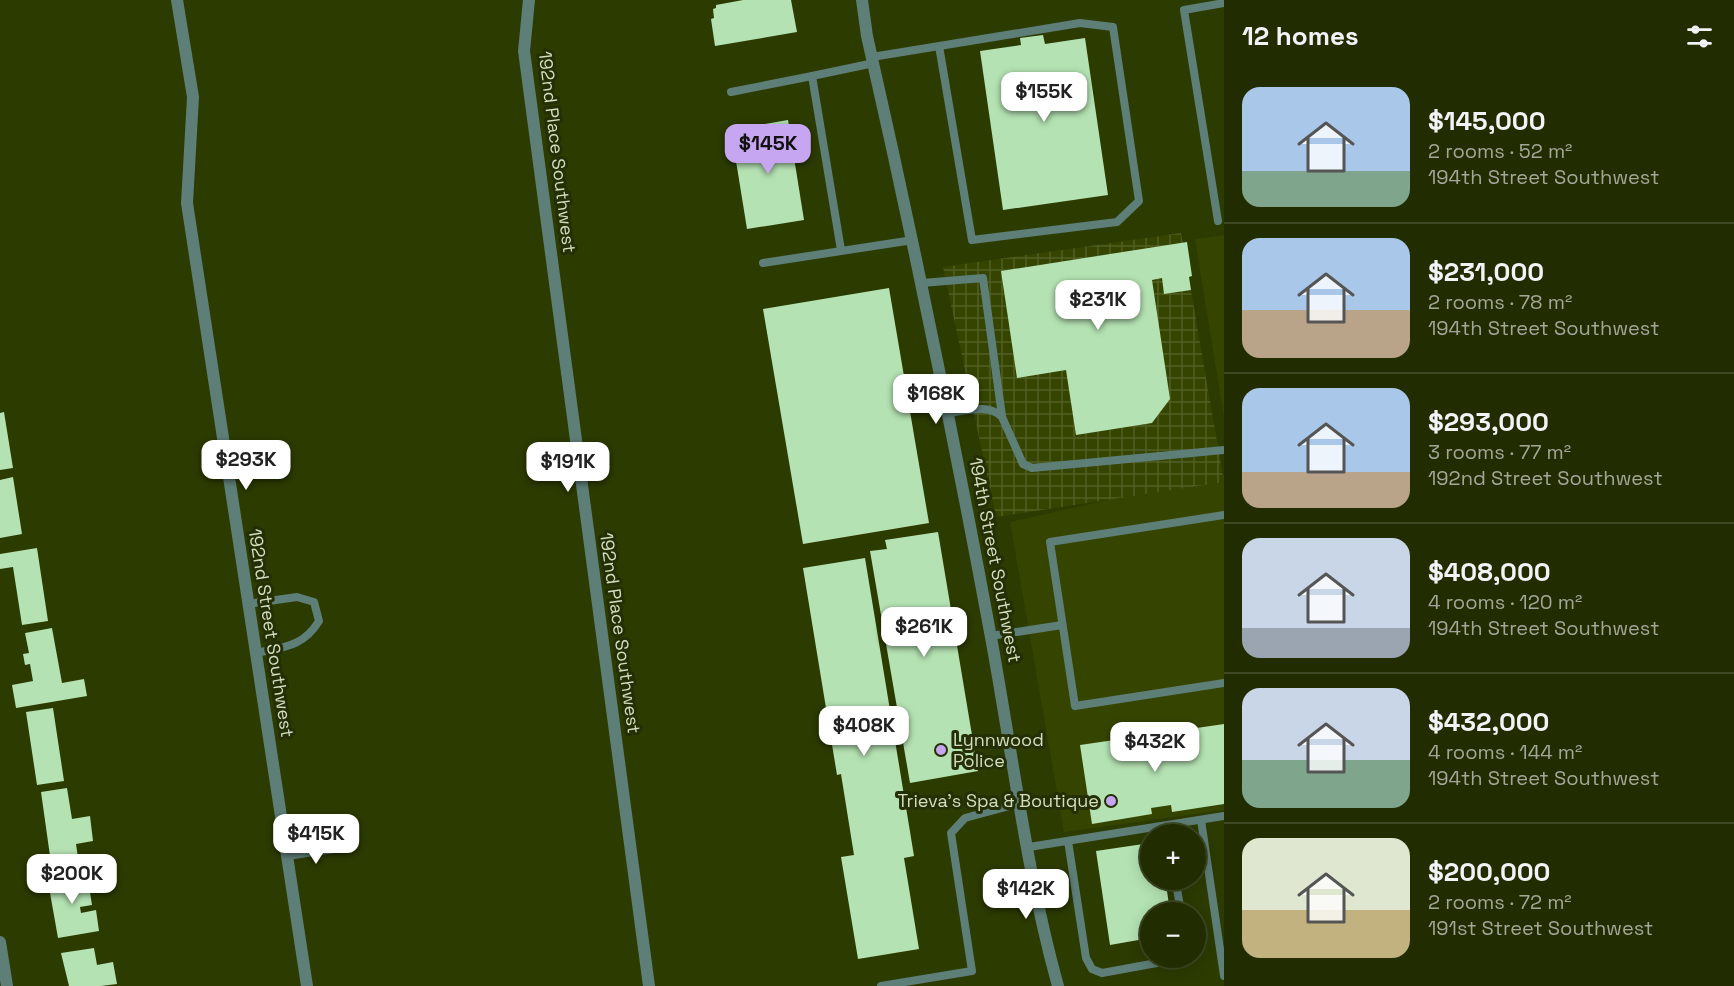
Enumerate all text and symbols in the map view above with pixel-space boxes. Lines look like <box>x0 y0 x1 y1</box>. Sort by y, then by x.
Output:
text: 12 homes <box>1242 19 1359 53</box>
icon: filters <box>1683 20 1716 53</box>
street label: 192nd Place Southwest <box>534 50 581 254</box>
pin: $155K <box>1002 72 1086 123</box>
text: $155K <box>1015 78 1073 104</box>
text: $145,000 <box>1428 104 1546 138</box>
icon: home <box>1290 111 1362 183</box>
pin: $145K <box>726 124 810 175</box>
text: $145K <box>739 130 797 156</box>
text: 2 rooms · 52 m² <box>1428 138 1572 164</box>
text: 194th Street Southwest <box>1428 164 1659 190</box>
text: $231,000 <box>1428 255 1544 289</box>
icon: home <box>1290 262 1362 334</box>
pin: $231K <box>1056 280 1140 331</box>
text: $231K <box>1069 286 1127 312</box>
text: 2 rooms · 78 m² <box>1428 289 1572 315</box>
text: 194th Street Southwest <box>1428 315 1659 341</box>
pin: $168K <box>894 374 978 425</box>
text: $168K <box>907 380 965 406</box>
text: $293,000 <box>1428 405 1549 439</box>
icon: home <box>1290 412 1362 484</box>
text: 3 rooms · 77 m² <box>1428 439 1571 465</box>
pin: $293K <box>204 440 288 491</box>
pin: $191K <box>526 442 610 493</box>
text: $293K <box>216 446 276 472</box>
text: $191K <box>540 448 596 474</box>
street label: 194th Street Southwest <box>964 456 1027 664</box>
text: 192nd Street Southwest <box>1428 465 1663 491</box>
street label: 192nd Street Southwest <box>244 527 299 739</box>
street label: 192nd Place Southwest <box>595 531 646 735</box>
text: $408,000 <box>1428 555 1551 589</box>
icon: home <box>1290 562 1362 634</box>
text: 4 rooms · 120 m² <box>1428 589 1582 615</box>
pin: $261K <box>882 607 966 658</box>
text: $261K <box>895 613 953 639</box>
text: 194th Street Southwest <box>1428 615 1659 641</box>
text: $432,000 <box>1428 705 1549 739</box>
pin: $408K <box>822 706 906 757</box>
text: $408K <box>833 712 895 738</box>
icon: home <box>1290 712 1362 784</box>
pin: $432K <box>1113 722 1197 773</box>
place label: Lynnwood Police <box>953 728 1044 772</box>
text: $432K <box>1124 728 1186 754</box>
text: 4 rooms · 144 m² <box>1428 739 1582 765</box>
marker: Lynnwood Police <box>934 743 948 757</box>
text: 194th Street Southwest <box>1428 765 1659 791</box>
place label: Trieva's Spa & Boutique <box>897 789 1099 812</box>
marker: Trieva's Spa & Boutique <box>1104 794 1118 808</box>
pin: $415K <box>274 814 358 865</box>
text: $415K <box>287 820 345 846</box>
map controls <box>1140 824 1206 968</box>
button: + <box>1140 824 1206 890</box>
pin: $200K <box>30 854 114 905</box>
text: $200,000 <box>1428 855 1550 889</box>
text: $200K <box>41 860 103 886</box>
icon: home <box>1290 862 1362 934</box>
pin: $142K <box>984 869 1068 920</box>
text: $142K <box>997 875 1055 901</box>
text: 2 rooms · 72 m² <box>1428 889 1572 915</box>
button: − <box>1140 902 1206 968</box>
text: 191st Street Southwest <box>1428 915 1653 941</box>

